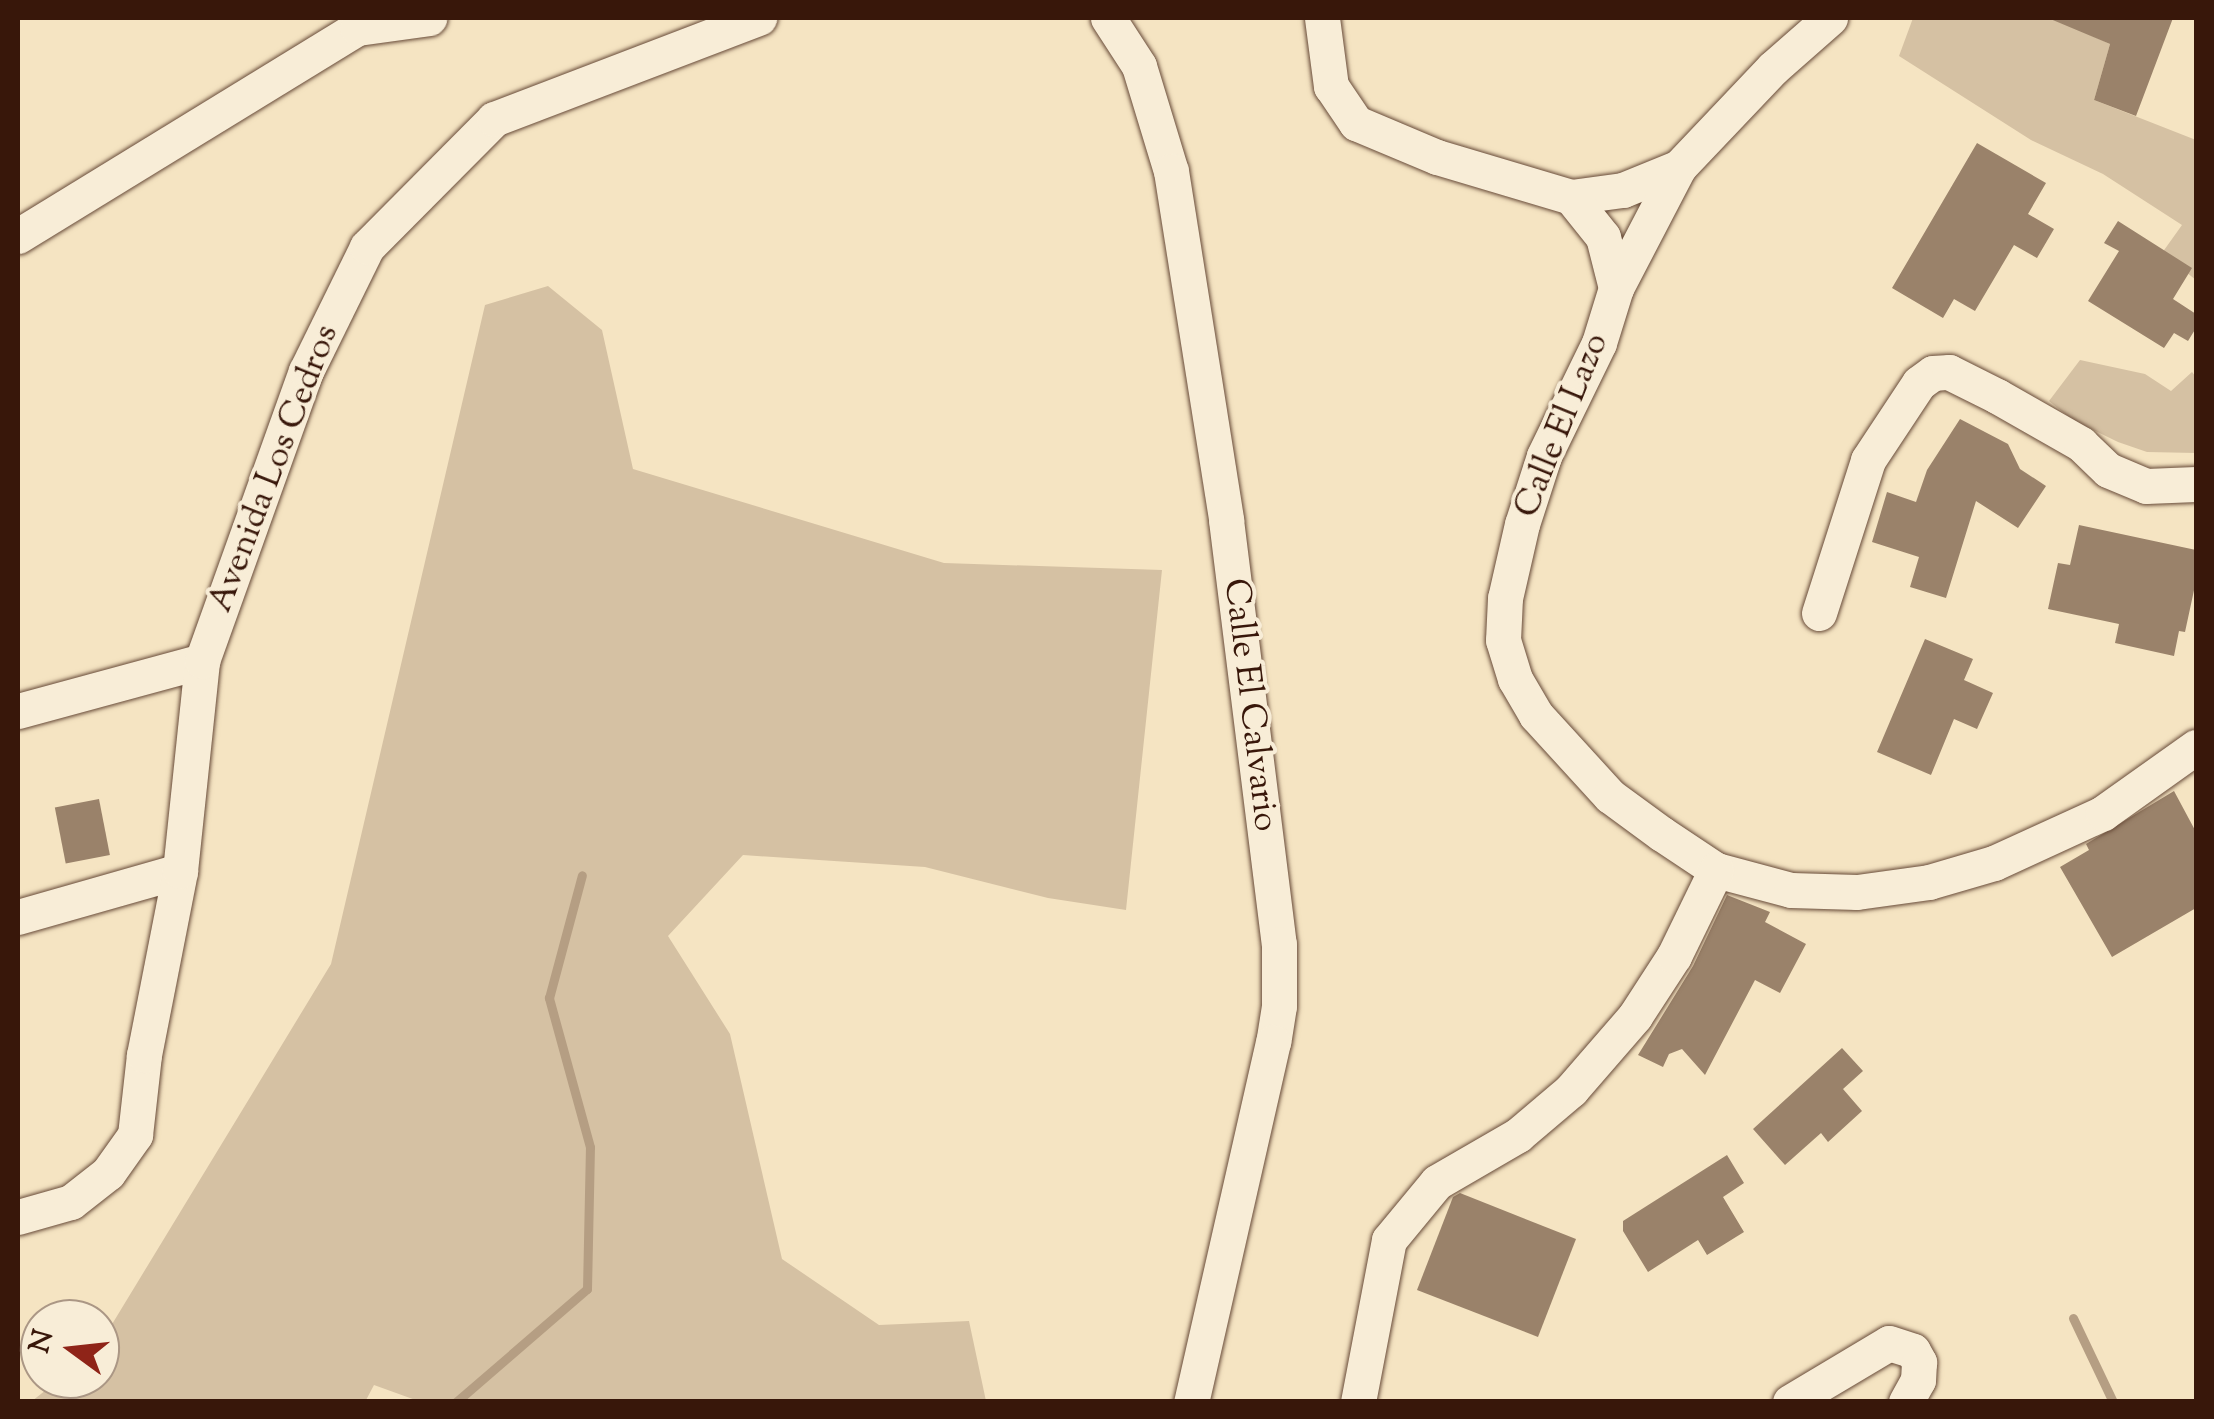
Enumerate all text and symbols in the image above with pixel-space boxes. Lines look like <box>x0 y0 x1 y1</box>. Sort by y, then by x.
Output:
street label: Avenida Los Cedros <box>201 319 349 619</box>
street label: Calle El Lazo <box>1507 328 1619 524</box>
street label: Calle El Calvario <box>1213 576 1285 834</box>
north arrow <box>20 1299 120 1399</box>
text: N <box>21 1326 65 1358</box>

